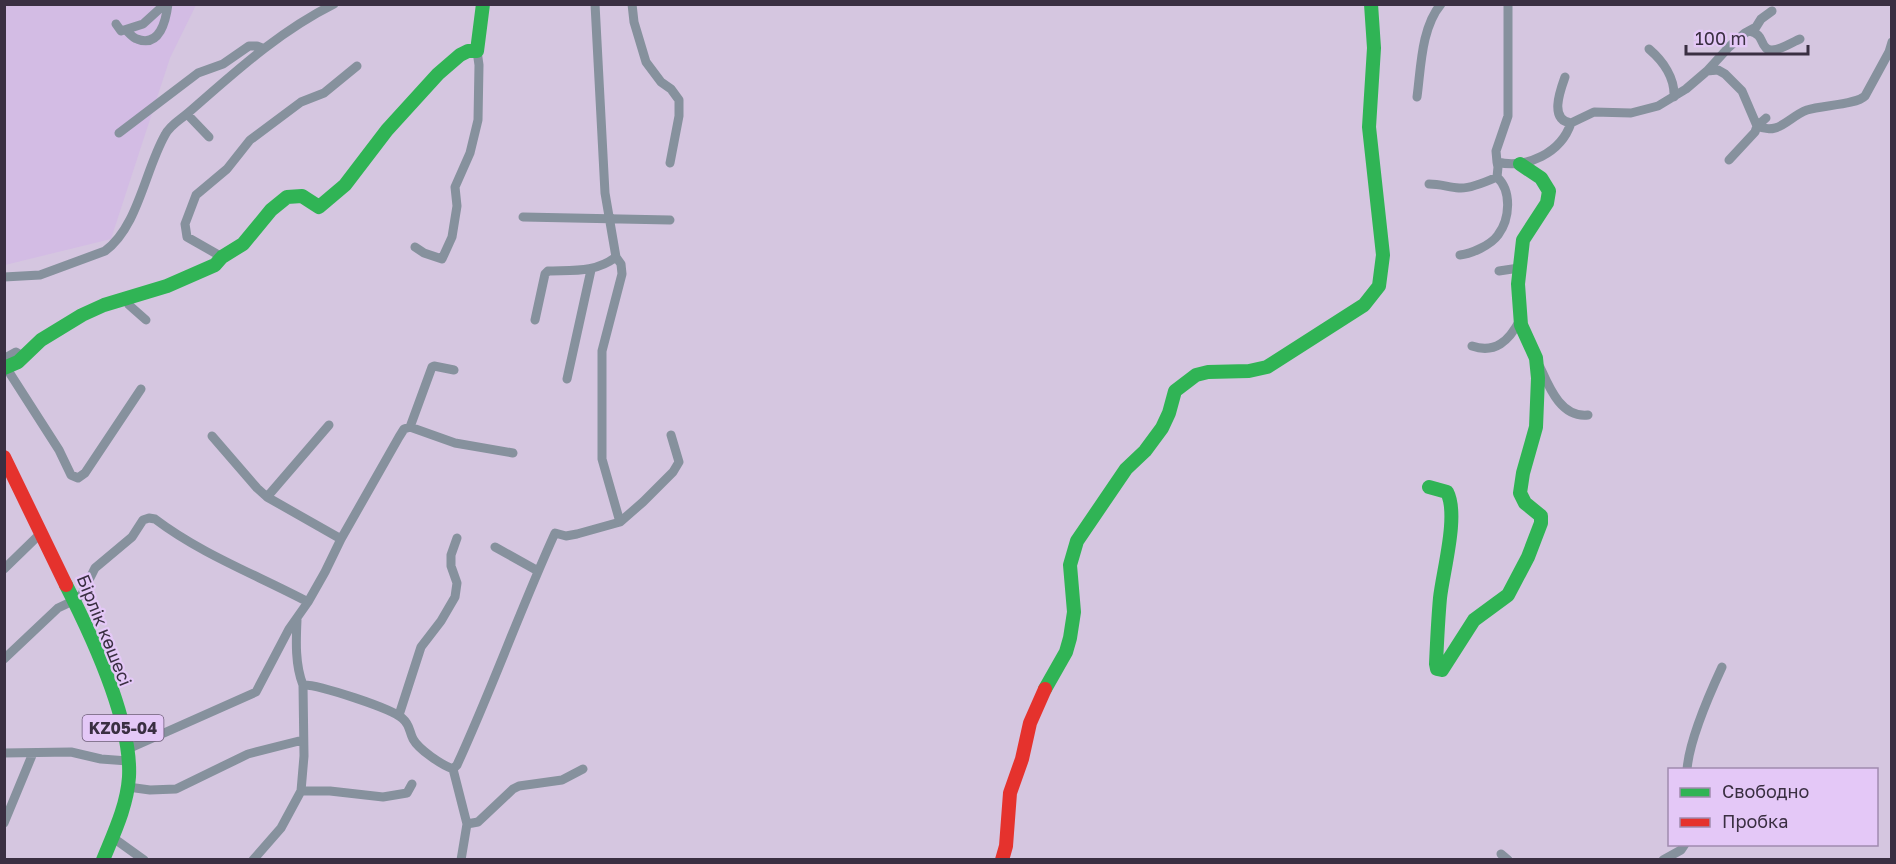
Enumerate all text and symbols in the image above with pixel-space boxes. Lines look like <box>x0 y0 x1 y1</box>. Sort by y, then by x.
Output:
scale bar <box>1686 18 1808 56</box>
text: 100 m <box>1695 27 1746 49</box>
street label: Бірлік көшесі <box>73 571 137 689</box>
road number: KZ05-04 <box>82 715 164 741</box>
legend <box>1668 768 1878 846</box>
text: Свободно <box>1722 780 1809 802</box>
text: Пробка <box>1722 810 1788 832</box>

